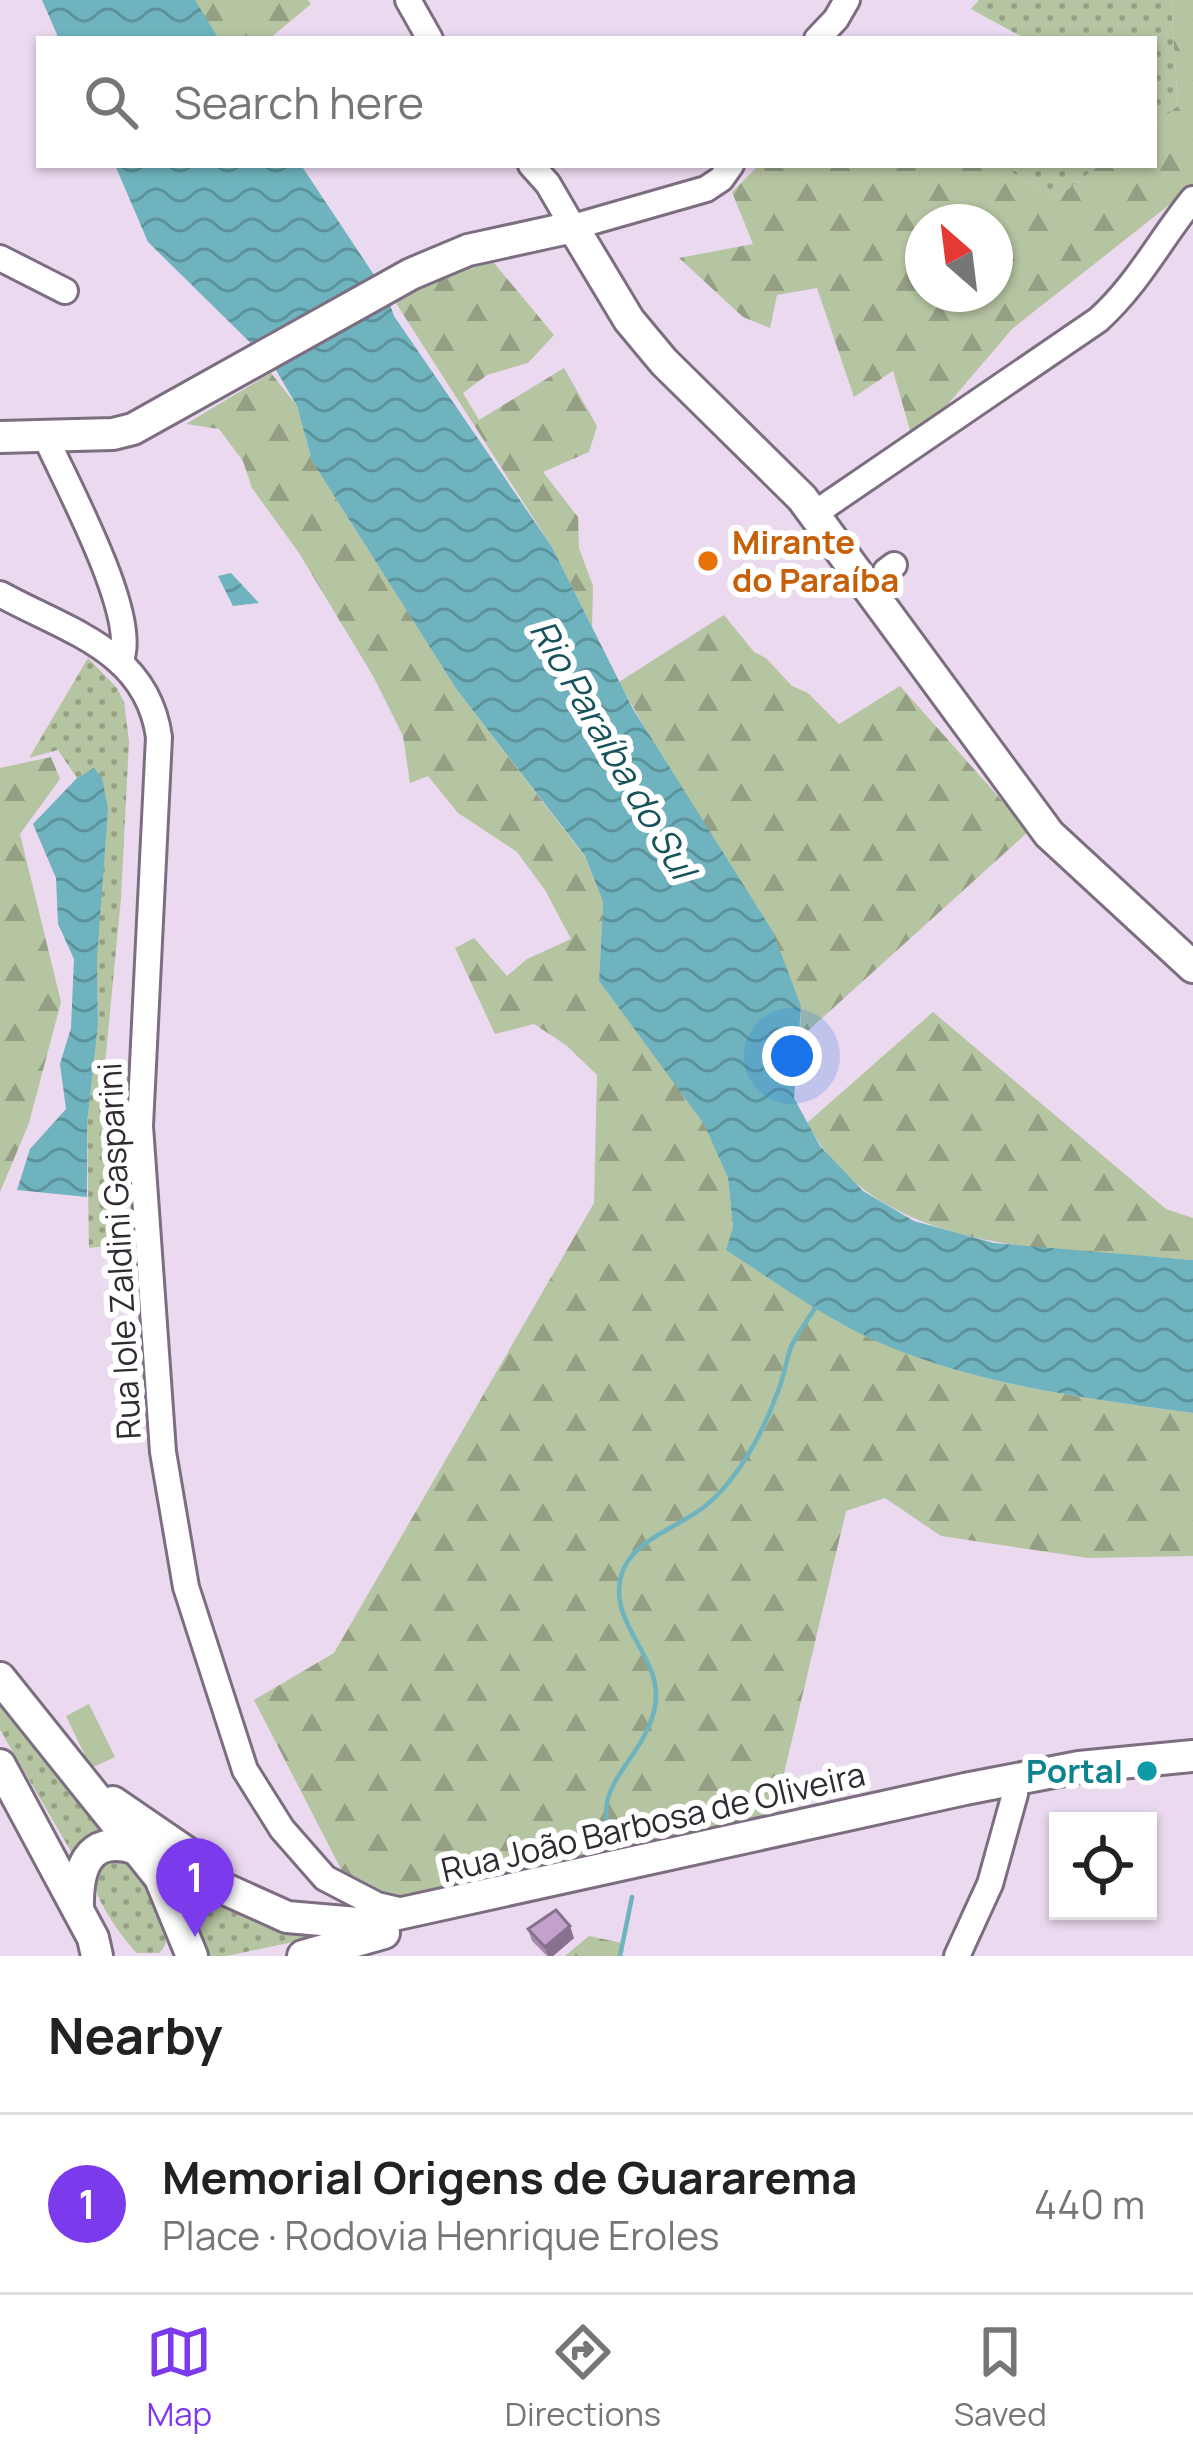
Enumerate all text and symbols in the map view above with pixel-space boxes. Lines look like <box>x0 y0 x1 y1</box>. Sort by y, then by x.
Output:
search box <box>36 36 1157 168</box>
icon: search <box>78 69 144 135</box>
text: Search here <box>174 71 424 133</box>
north arrow <box>905 204 1013 312</box>
place label: Mirante do Paraíba <box>732 519 899 602</box>
marker: Mirante do Paraíba <box>695 548 721 574</box>
water label: Rio Paraíba do Sul <box>519 610 710 891</box>
your location <box>762 1026 822 1086</box>
street label: Rua Iole Zaldini Gasparini <box>86 1061 151 1441</box>
place label: Portal <box>1026 1748 1123 1793</box>
street label: Rua João Barbosa de Oliveira <box>437 1751 869 1892</box>
marker: Portal <box>1134 1758 1160 1784</box>
map controls <box>1049 1812 1157 1920</box>
button: locate <box>1049 1812 1157 1920</box>
pin: 1 <box>156 1838 234 1937</box>
text: Nearby <box>48 2000 223 2069</box>
text: Memorial Origens de Guararema <box>162 2146 857 2208</box>
text: 1 <box>78 2177 96 2231</box>
text: 440 m <box>1034 2177 1145 2231</box>
text: Place · Rodovia Henrique Eroles <box>162 2208 719 2262</box>
tab: Map <box>146 2319 212 2436</box>
tab: Directions <box>505 2319 661 2436</box>
tab: Saved <box>954 2319 1047 2436</box>

